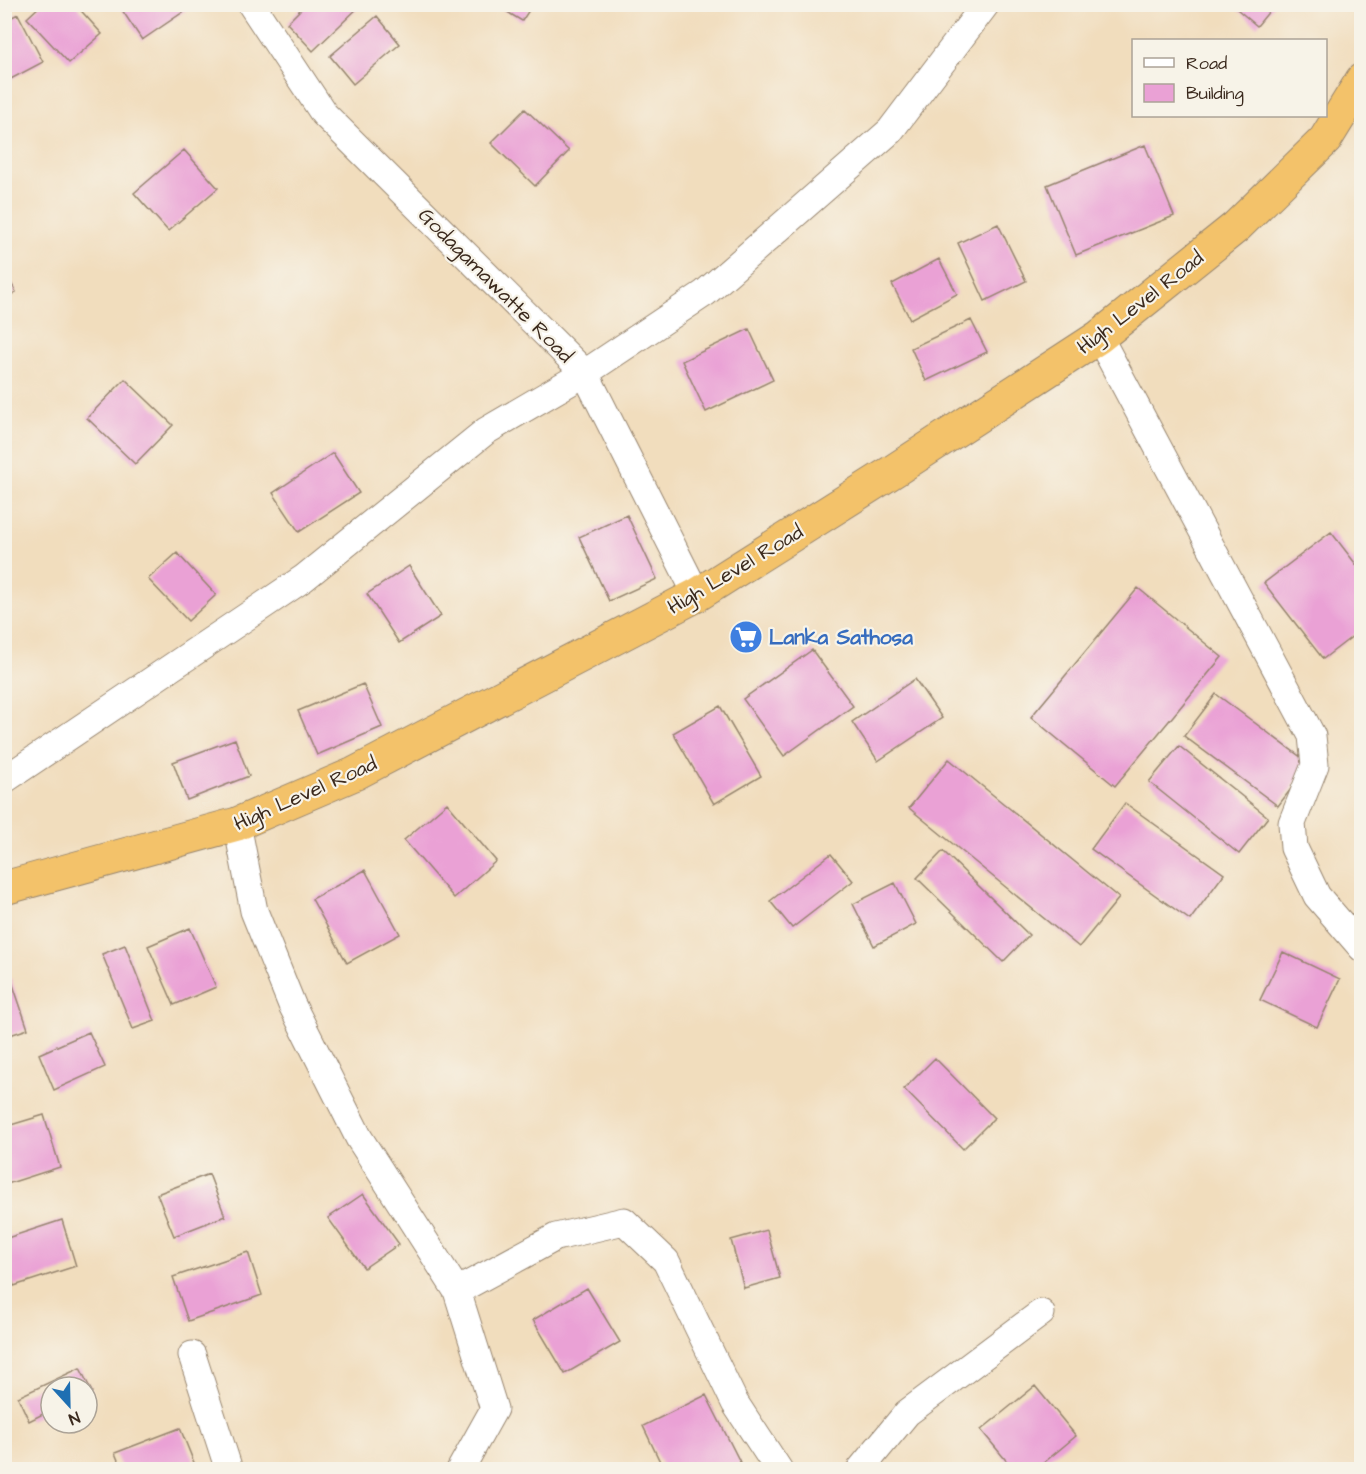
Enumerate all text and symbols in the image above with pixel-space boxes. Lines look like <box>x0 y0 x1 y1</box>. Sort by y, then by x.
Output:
legend <box>1132 39 1327 117</box>
text: Road <box>1186 51 1227 76</box>
text: Building <box>1186 81 1244 107</box>
street label: Godagamawatte Road <box>410 201 580 371</box>
street label: High Level Road <box>1071 244 1211 363</box>
street label: High Level Road <box>662 517 810 623</box>
supermarket icon: Lanka Sathosa <box>728 619 764 655</box>
place label: Lanka Sathosa <box>769 623 913 652</box>
street label: High Level Road <box>229 749 382 840</box>
north arrow <box>39 1375 99 1435</box>
text: N <box>65 1406 83 1430</box>

